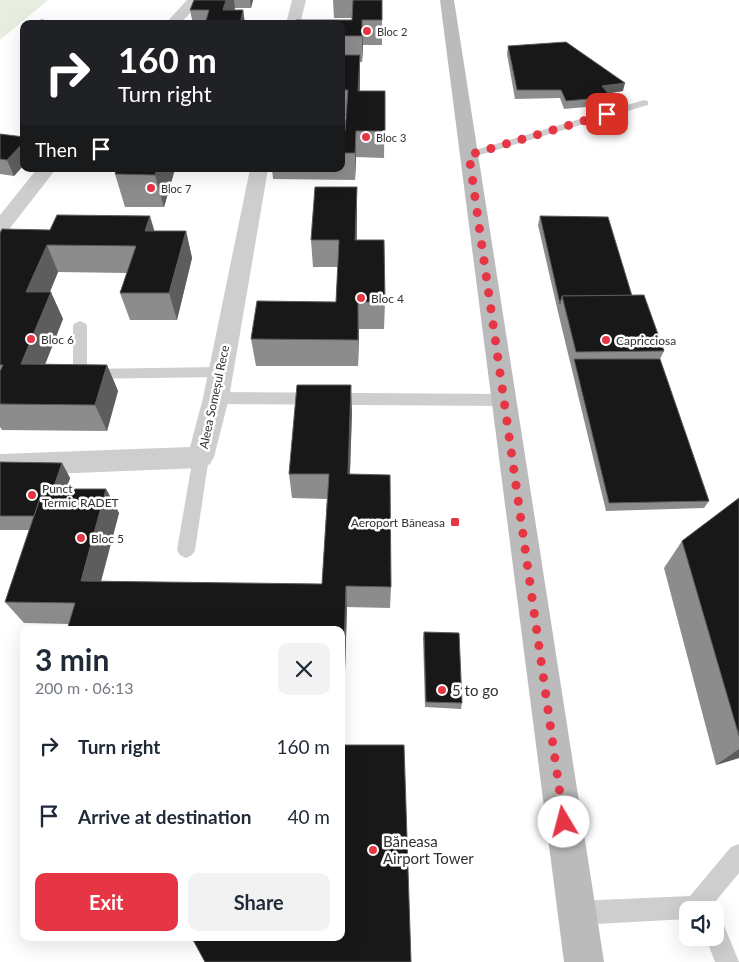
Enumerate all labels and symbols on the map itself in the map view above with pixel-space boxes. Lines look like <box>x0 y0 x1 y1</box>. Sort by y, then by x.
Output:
marker: Bloc 2 <box>361 25 373 37</box>
place label: Bloc 2 <box>377 25 407 38</box>
pin <box>586 93 628 135</box>
marker: Bloc 3 <box>360 131 372 143</box>
place label: Bloc 3 <box>376 131 406 144</box>
marker: Bloc 7 <box>145 182 157 194</box>
place label: Bloc 7 <box>161 182 191 195</box>
place label: Bloc 4 <box>371 291 404 306</box>
marker: Bloc 4 <box>355 292 367 304</box>
place label: Bloc 6 <box>41 332 74 347</box>
marker: Bloc 6 <box>25 333 37 345</box>
place label: Capricciosa <box>616 333 676 348</box>
marker: Capricciosa <box>600 334 612 346</box>
street label: Aleea Someșul Rece <box>196 344 232 450</box>
place label: Punct Termic RADET <box>42 481 119 510</box>
marker: Punct Termic RADET <box>26 489 38 501</box>
place label: Aeroport Băneasa <box>351 515 445 530</box>
marker: Aeroport Băneasa <box>449 516 461 528</box>
place label: Bloc 5 <box>91 531 124 546</box>
marker: Bloc 5 <box>75 532 87 544</box>
place label: 5 to go <box>452 681 498 699</box>
marker: 5 to go <box>436 684 448 696</box>
position arrow <box>537 795 589 847</box>
place label: Băneasa Airport Tower <box>383 832 474 867</box>
marker: Băneasa Airport Tower <box>367 844 379 856</box>

